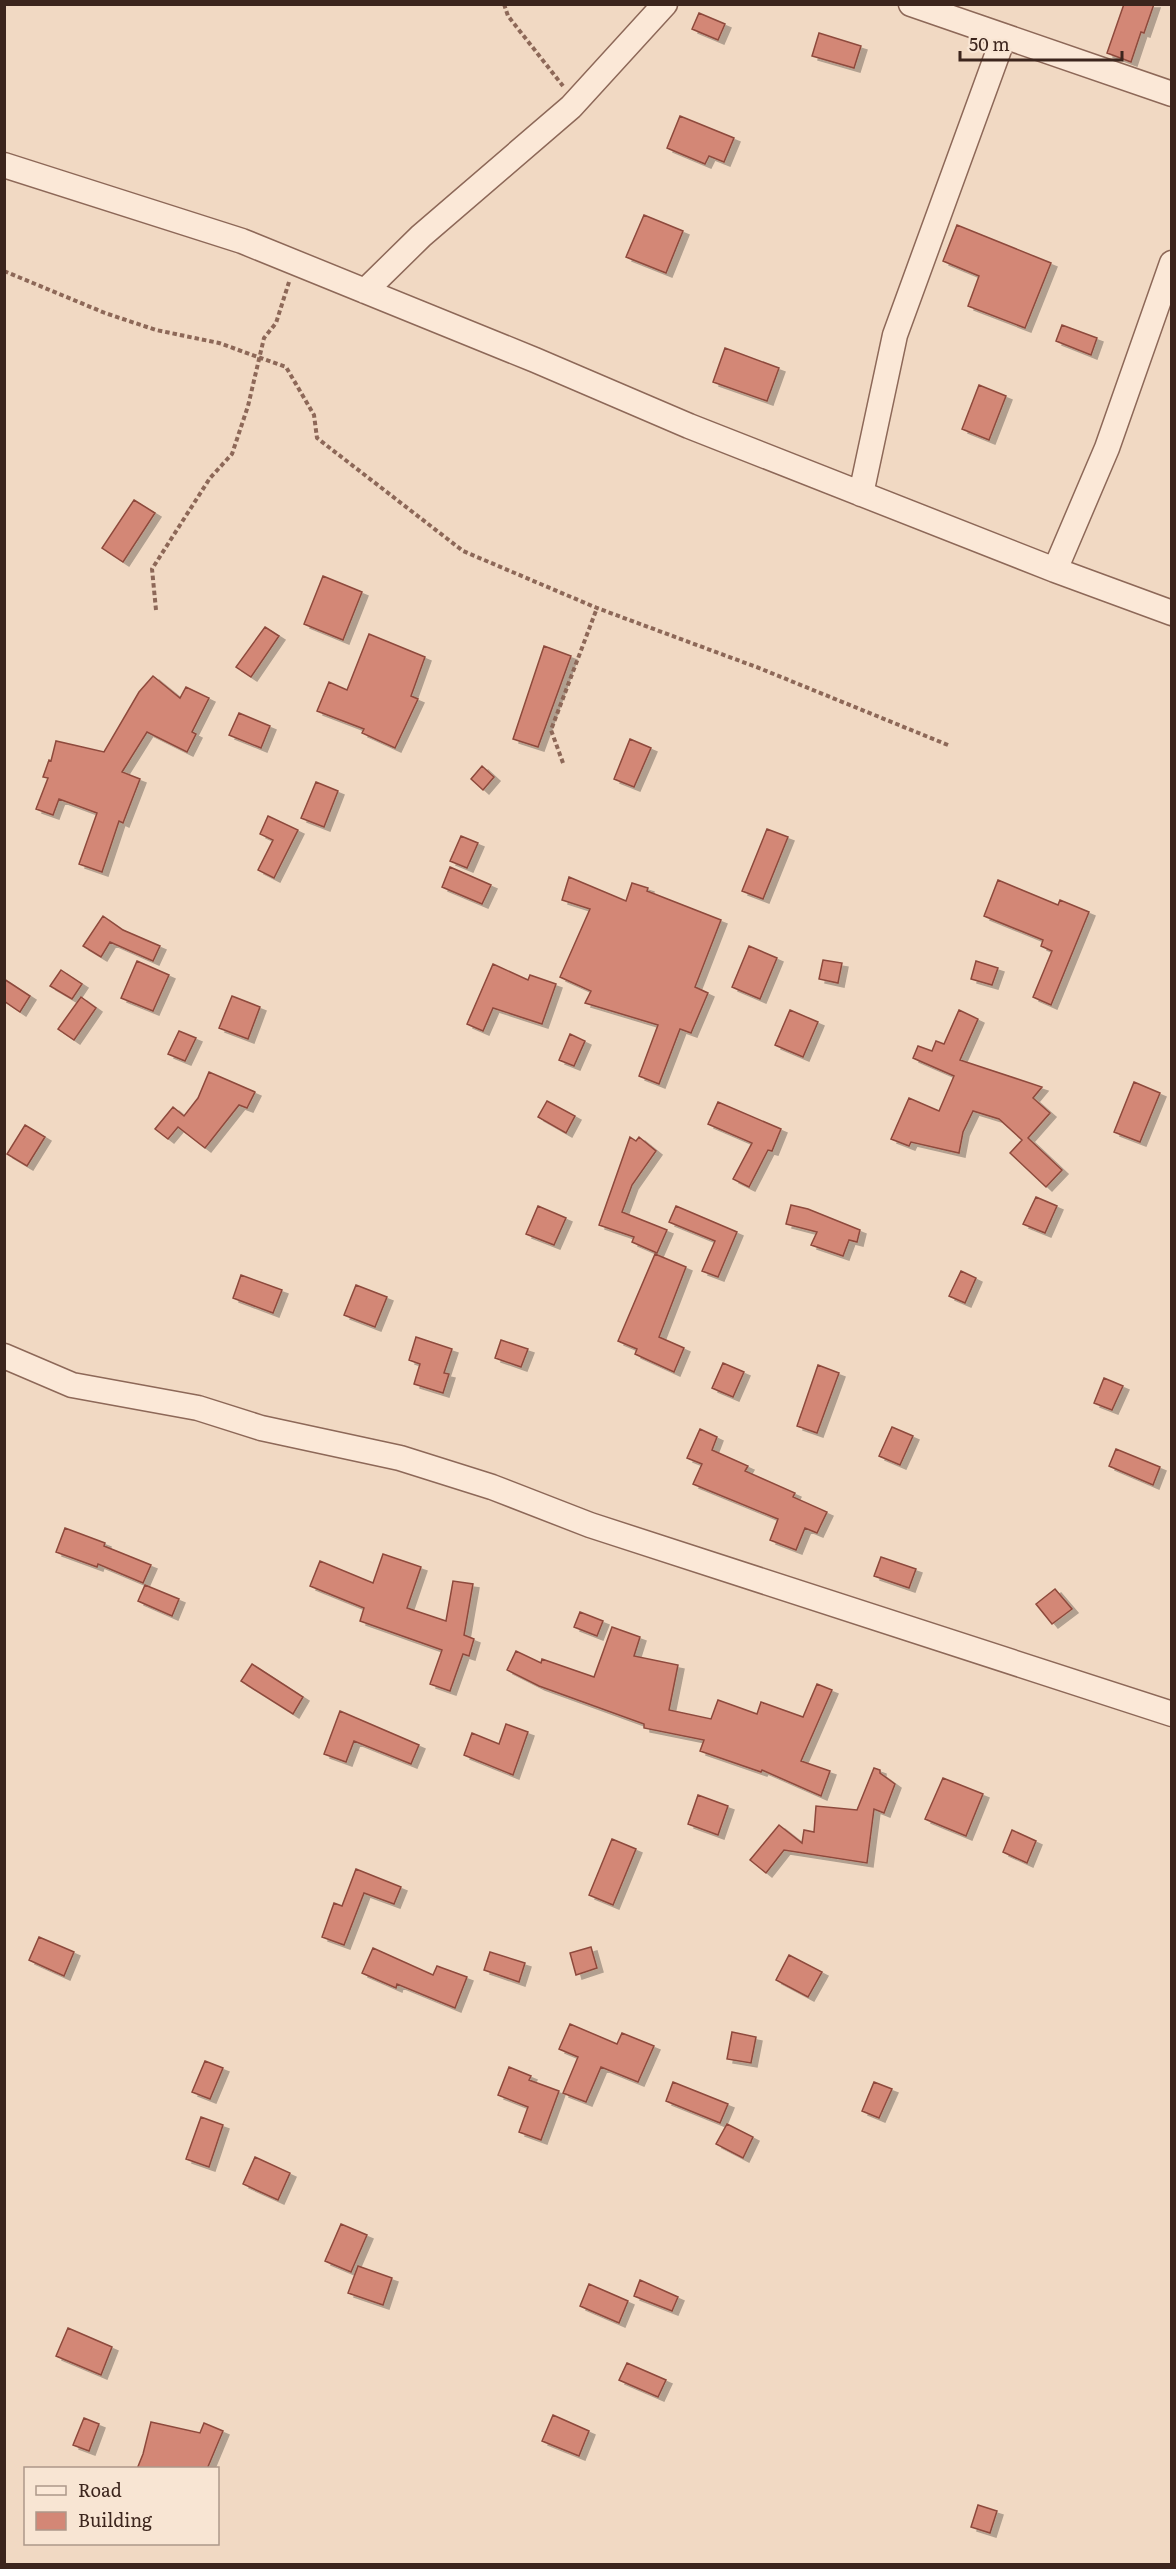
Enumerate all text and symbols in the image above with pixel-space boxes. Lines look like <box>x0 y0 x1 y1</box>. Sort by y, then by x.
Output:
scale bar <box>960 24 1122 62</box>
text: 50 m <box>969 30 1010 57</box>
legend <box>24 2467 219 2545</box>
text: Road <box>78 2476 122 2503</box>
text: Building <box>78 2506 153 2533</box>

